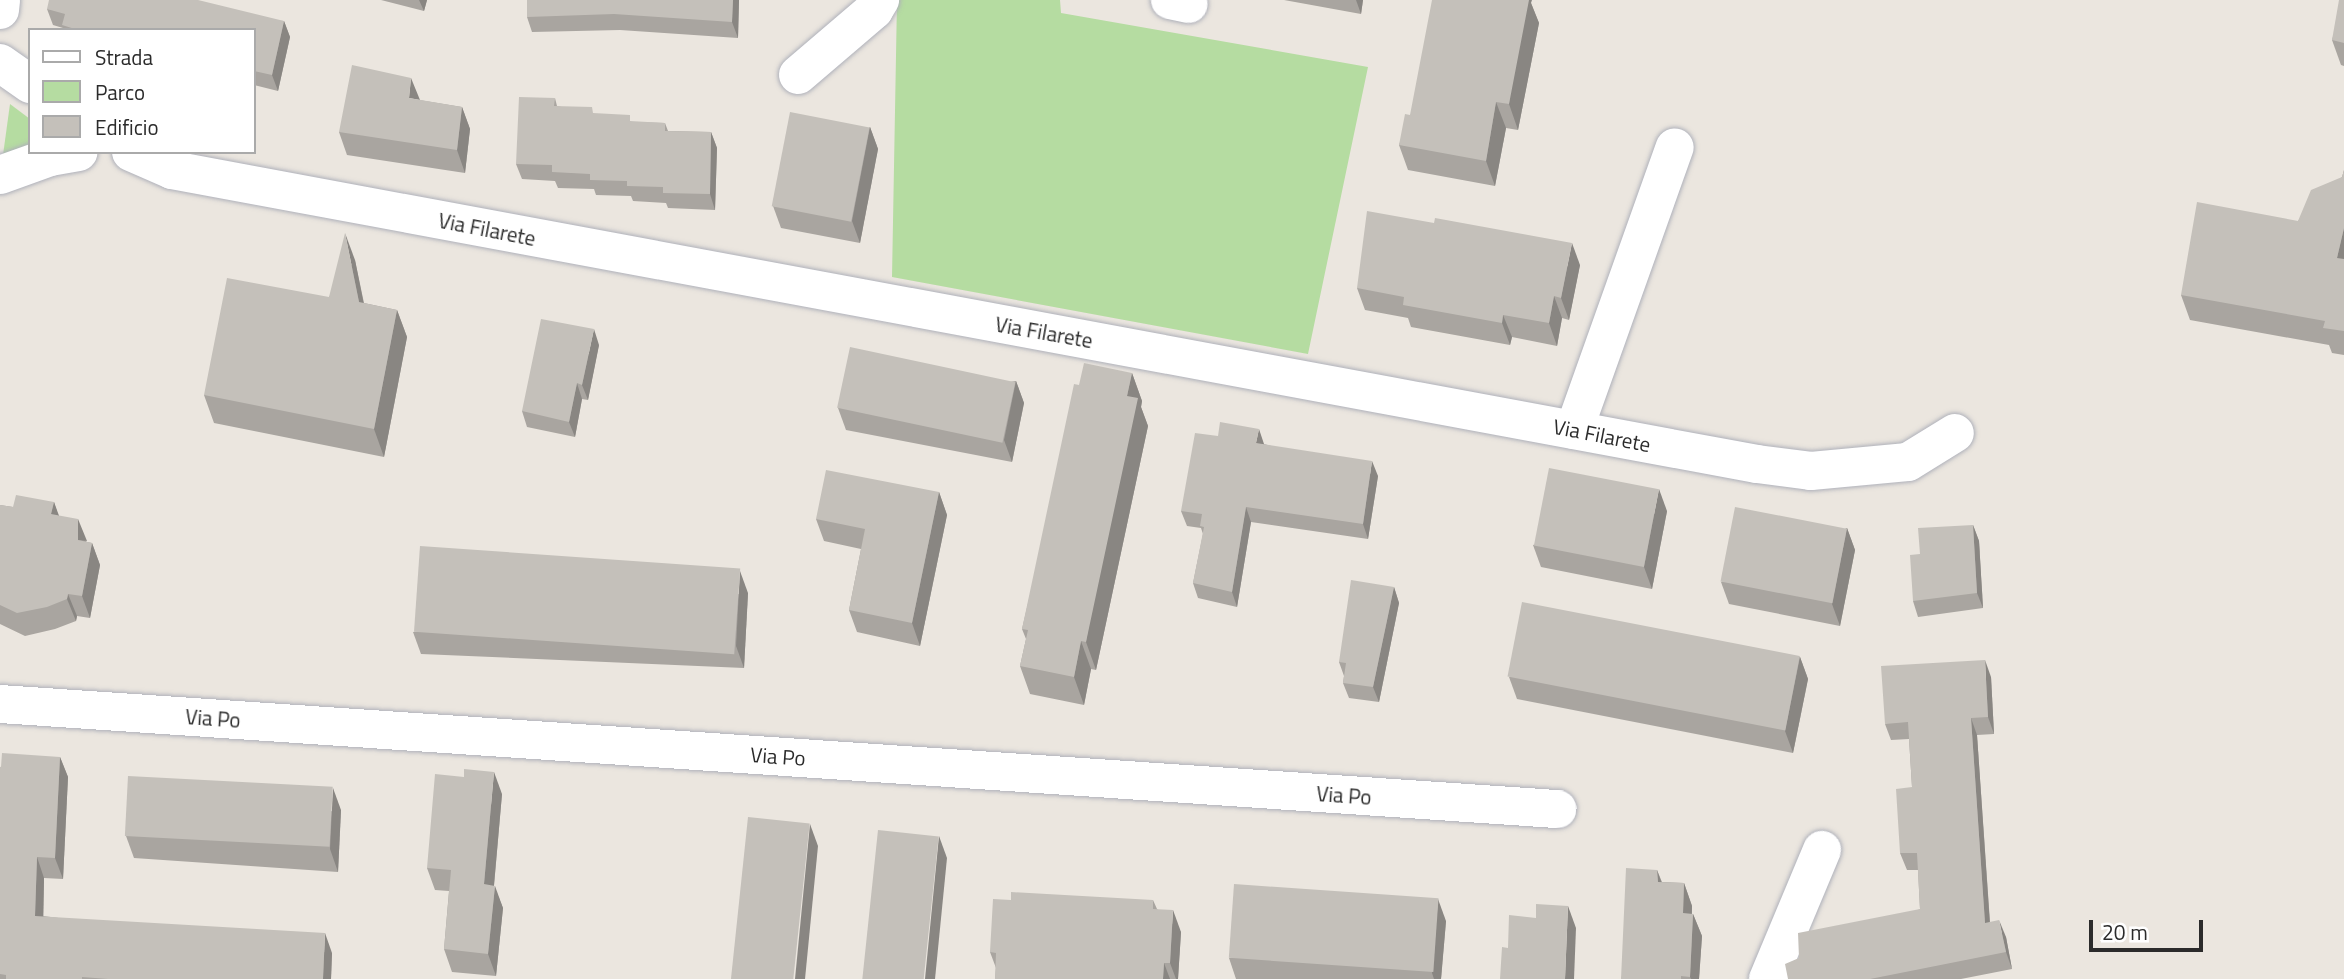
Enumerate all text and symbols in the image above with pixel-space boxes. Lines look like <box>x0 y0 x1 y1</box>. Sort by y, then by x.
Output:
legend <box>28 28 256 154</box>
text: Strada <box>95 41 153 73</box>
text: Parco <box>95 76 145 108</box>
text: Edificio <box>95 111 159 143</box>
street label: Via Filarete <box>436 207 538 251</box>
street label: Via Filarete <box>993 311 1095 353</box>
street label: Via Filarete <box>1551 413 1653 457</box>
street label: Via Po <box>184 703 242 733</box>
street label: Via Po <box>749 741 807 771</box>
street label: Via Po <box>1315 780 1373 810</box>
scale bar <box>2092 906 2206 950</box>
text: 20 m <box>2102 916 2148 948</box>

